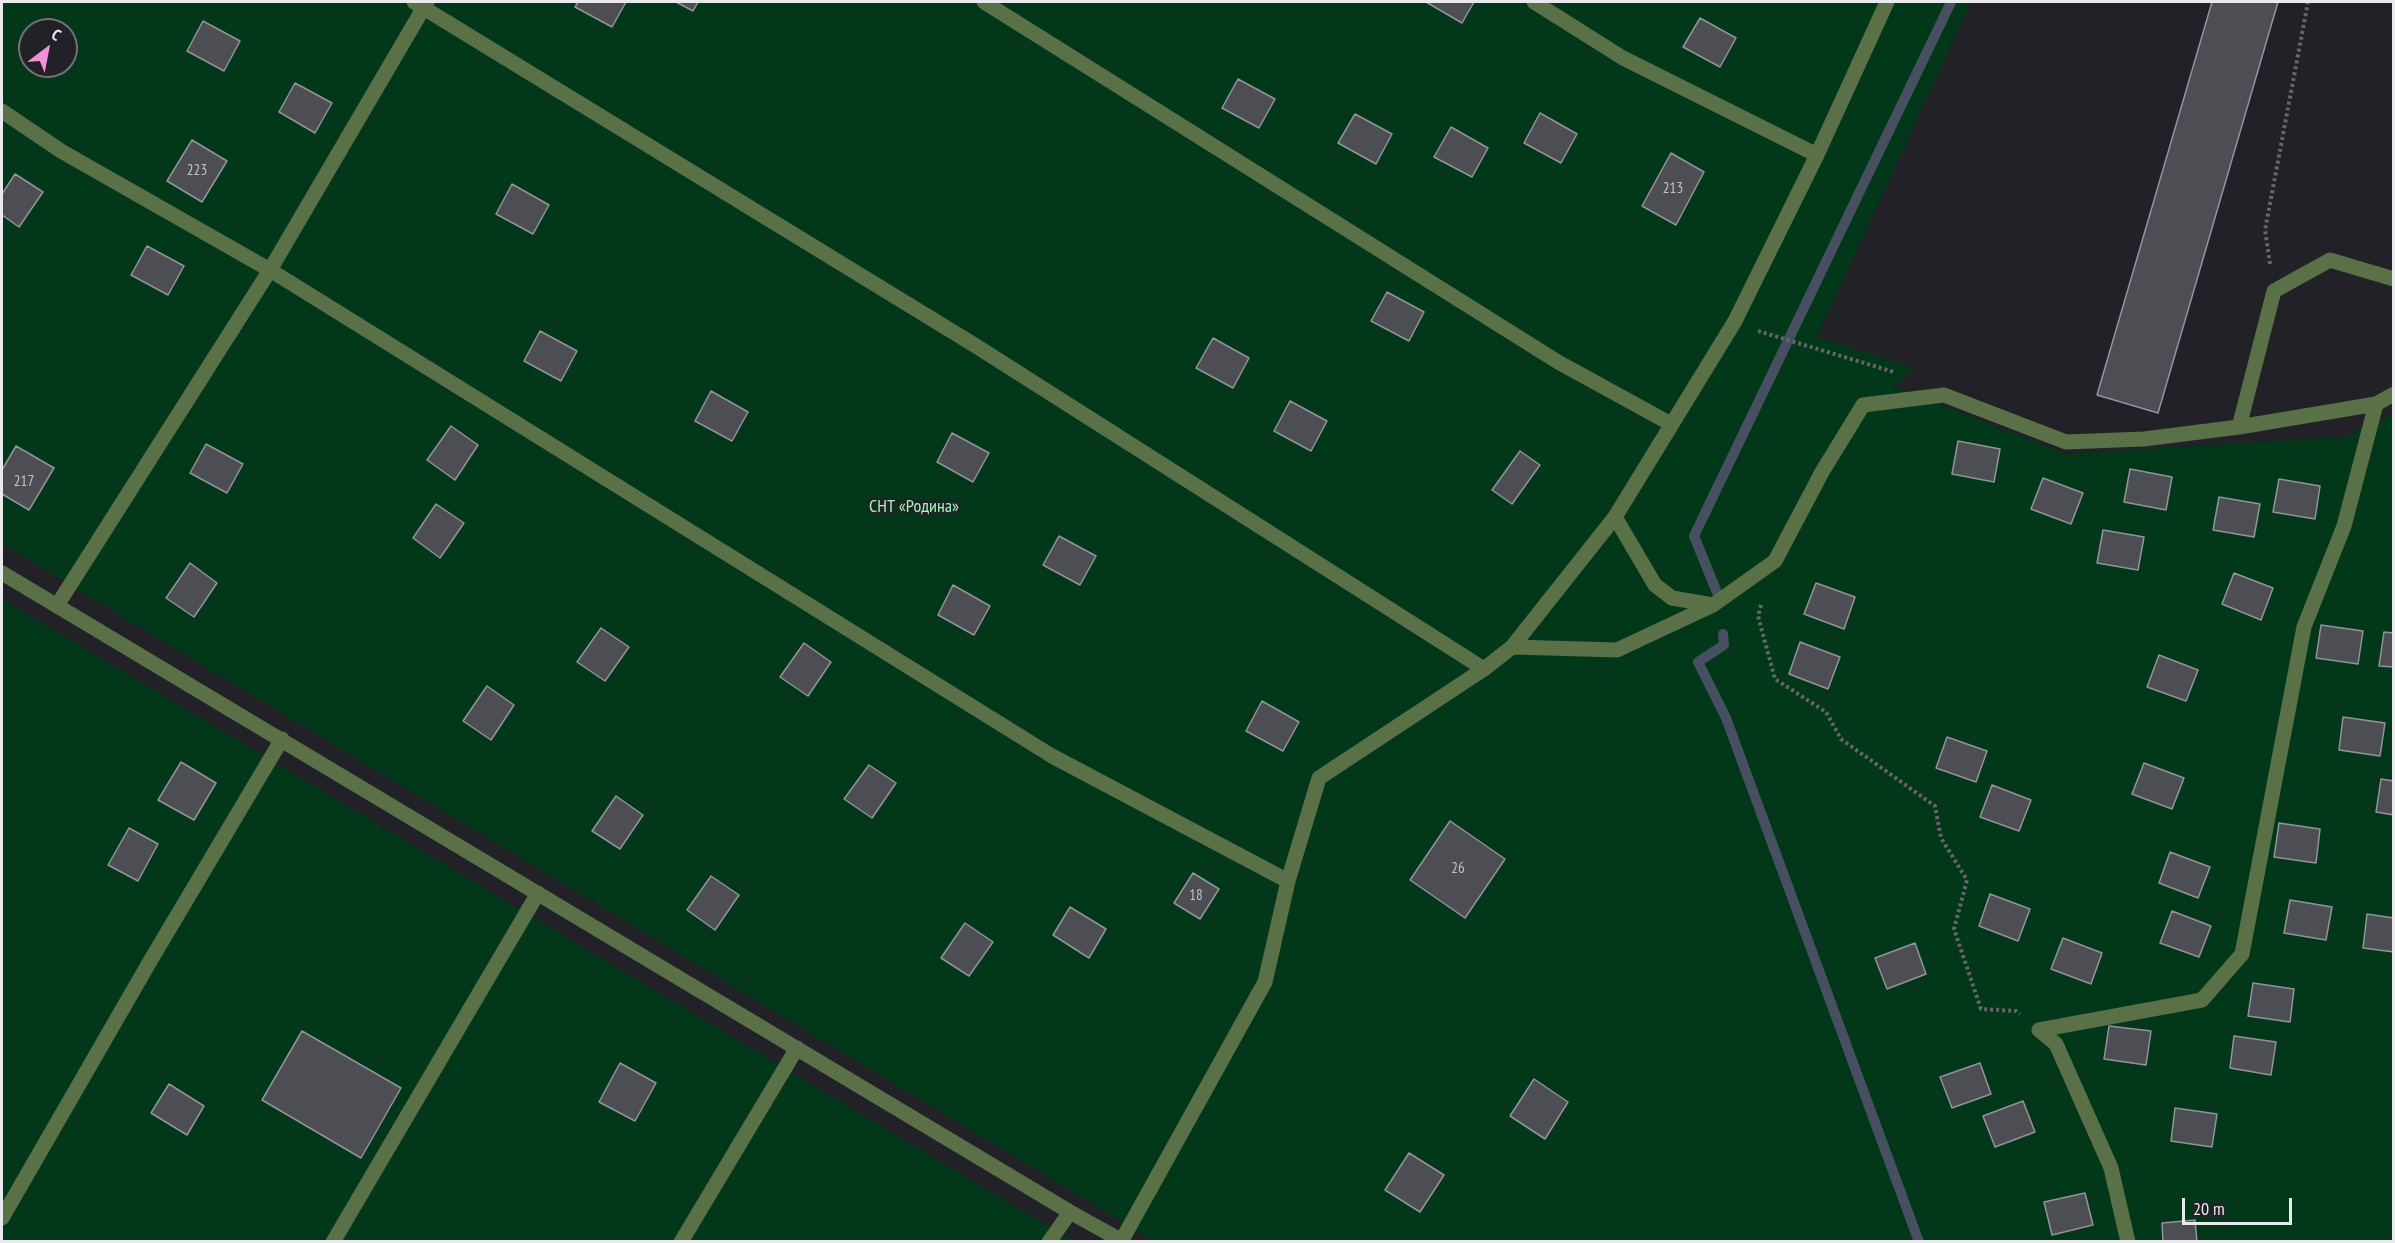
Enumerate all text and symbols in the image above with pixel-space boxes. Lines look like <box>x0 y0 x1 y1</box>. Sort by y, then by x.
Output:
north arrow <box>18 18 78 78</box>
text: С <box>48 24 65 45</box>
house number: 223 <box>187 162 207 180</box>
house number: 213 <box>1663 180 1683 198</box>
house number: 217 <box>14 473 34 491</box>
park label: СНТ «Родина» <box>869 496 959 518</box>
house number: 26 <box>1451 860 1465 878</box>
house number: 18 <box>1189 887 1203 905</box>
scale bar <box>2185 1186 2294 1224</box>
text: 20 m <box>2193 1197 2225 1220</box>

